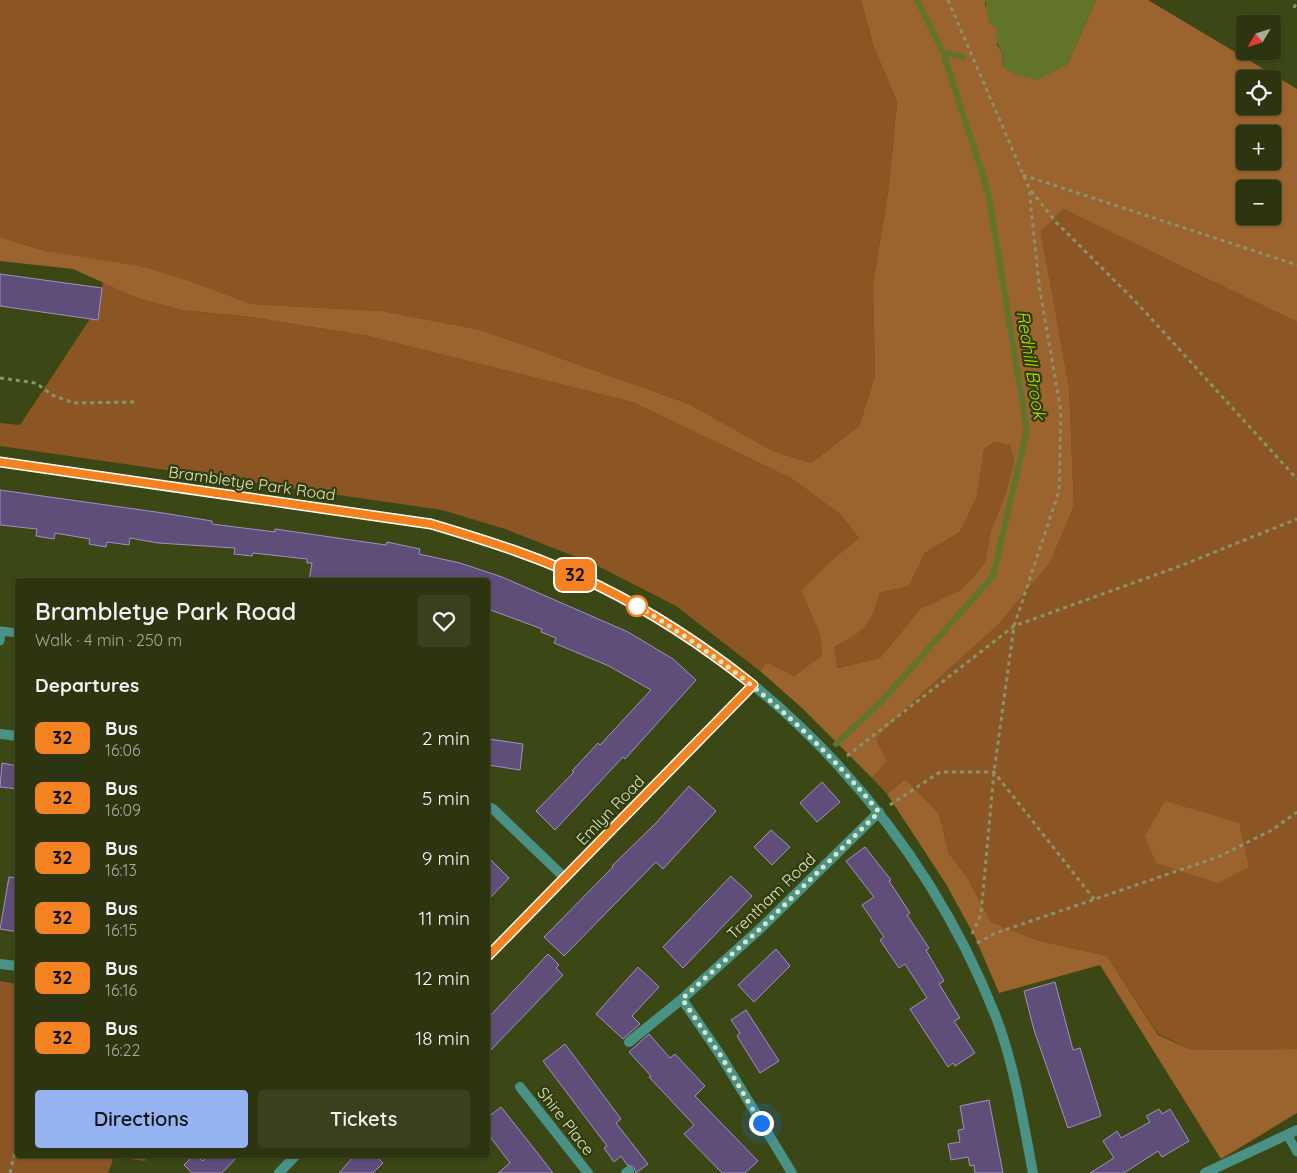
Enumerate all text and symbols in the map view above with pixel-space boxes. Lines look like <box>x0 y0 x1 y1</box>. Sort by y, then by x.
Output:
north arrow <box>1236 15 1281 60</box>
map controls <box>1236 15 1281 225</box>
button: locate <box>1236 70 1281 115</box>
button: + <box>1236 125 1281 170</box>
button: − <box>1236 180 1281 225</box>
water label: Redhill Brook <box>1012 309 1052 422</box>
street label: Brambletye Park Road <box>167 461 337 505</box>
line badge: 32 <box>552 559 598 591</box>
text: 32 <box>565 563 585 586</box>
button: heart <box>418 595 470 647</box>
unlabelled marker <box>626 595 648 617</box>
text: Brambletye Park Road <box>35 596 296 626</box>
text: Walk · 4 min · 250 m <box>35 630 182 650</box>
text: Departures <box>35 673 139 697</box>
text: Bus <box>105 716 138 740</box>
text: 32 <box>53 726 72 749</box>
text: 2 min <box>422 726 470 750</box>
text: 16:06 <box>105 740 141 760</box>
street label: Emlyn Road <box>572 771 648 849</box>
text: Bus <box>105 776 138 800</box>
text: 32 <box>53 786 72 809</box>
text: 5 min <box>422 786 470 810</box>
text: 16:09 <box>105 800 141 820</box>
text: Bus <box>105 836 138 860</box>
text: 32 <box>53 846 72 869</box>
text: 9 min <box>422 846 470 870</box>
street label: Trentham Road <box>722 849 820 943</box>
text: 16:13 <box>105 860 137 880</box>
text: Bus <box>105 896 138 920</box>
text: 32 <box>53 906 72 929</box>
text: 11 min <box>418 906 470 930</box>
text: 16:15 <box>105 920 137 940</box>
text: Bus <box>105 956 138 980</box>
text: 32 <box>53 966 72 989</box>
text: 12 min <box>415 966 470 990</box>
text: 16:16 <box>105 980 137 1000</box>
text: Bus <box>105 1016 138 1040</box>
text: 32 <box>53 1026 72 1049</box>
text: 18 min <box>415 1026 470 1050</box>
text: 16:22 <box>105 1040 140 1060</box>
street label: Shire Place <box>533 1083 599 1159</box>
button: Directions <box>35 1090 248 1148</box>
button: Tickets <box>258 1090 470 1148</box>
your location <box>749 1111 774 1136</box>

